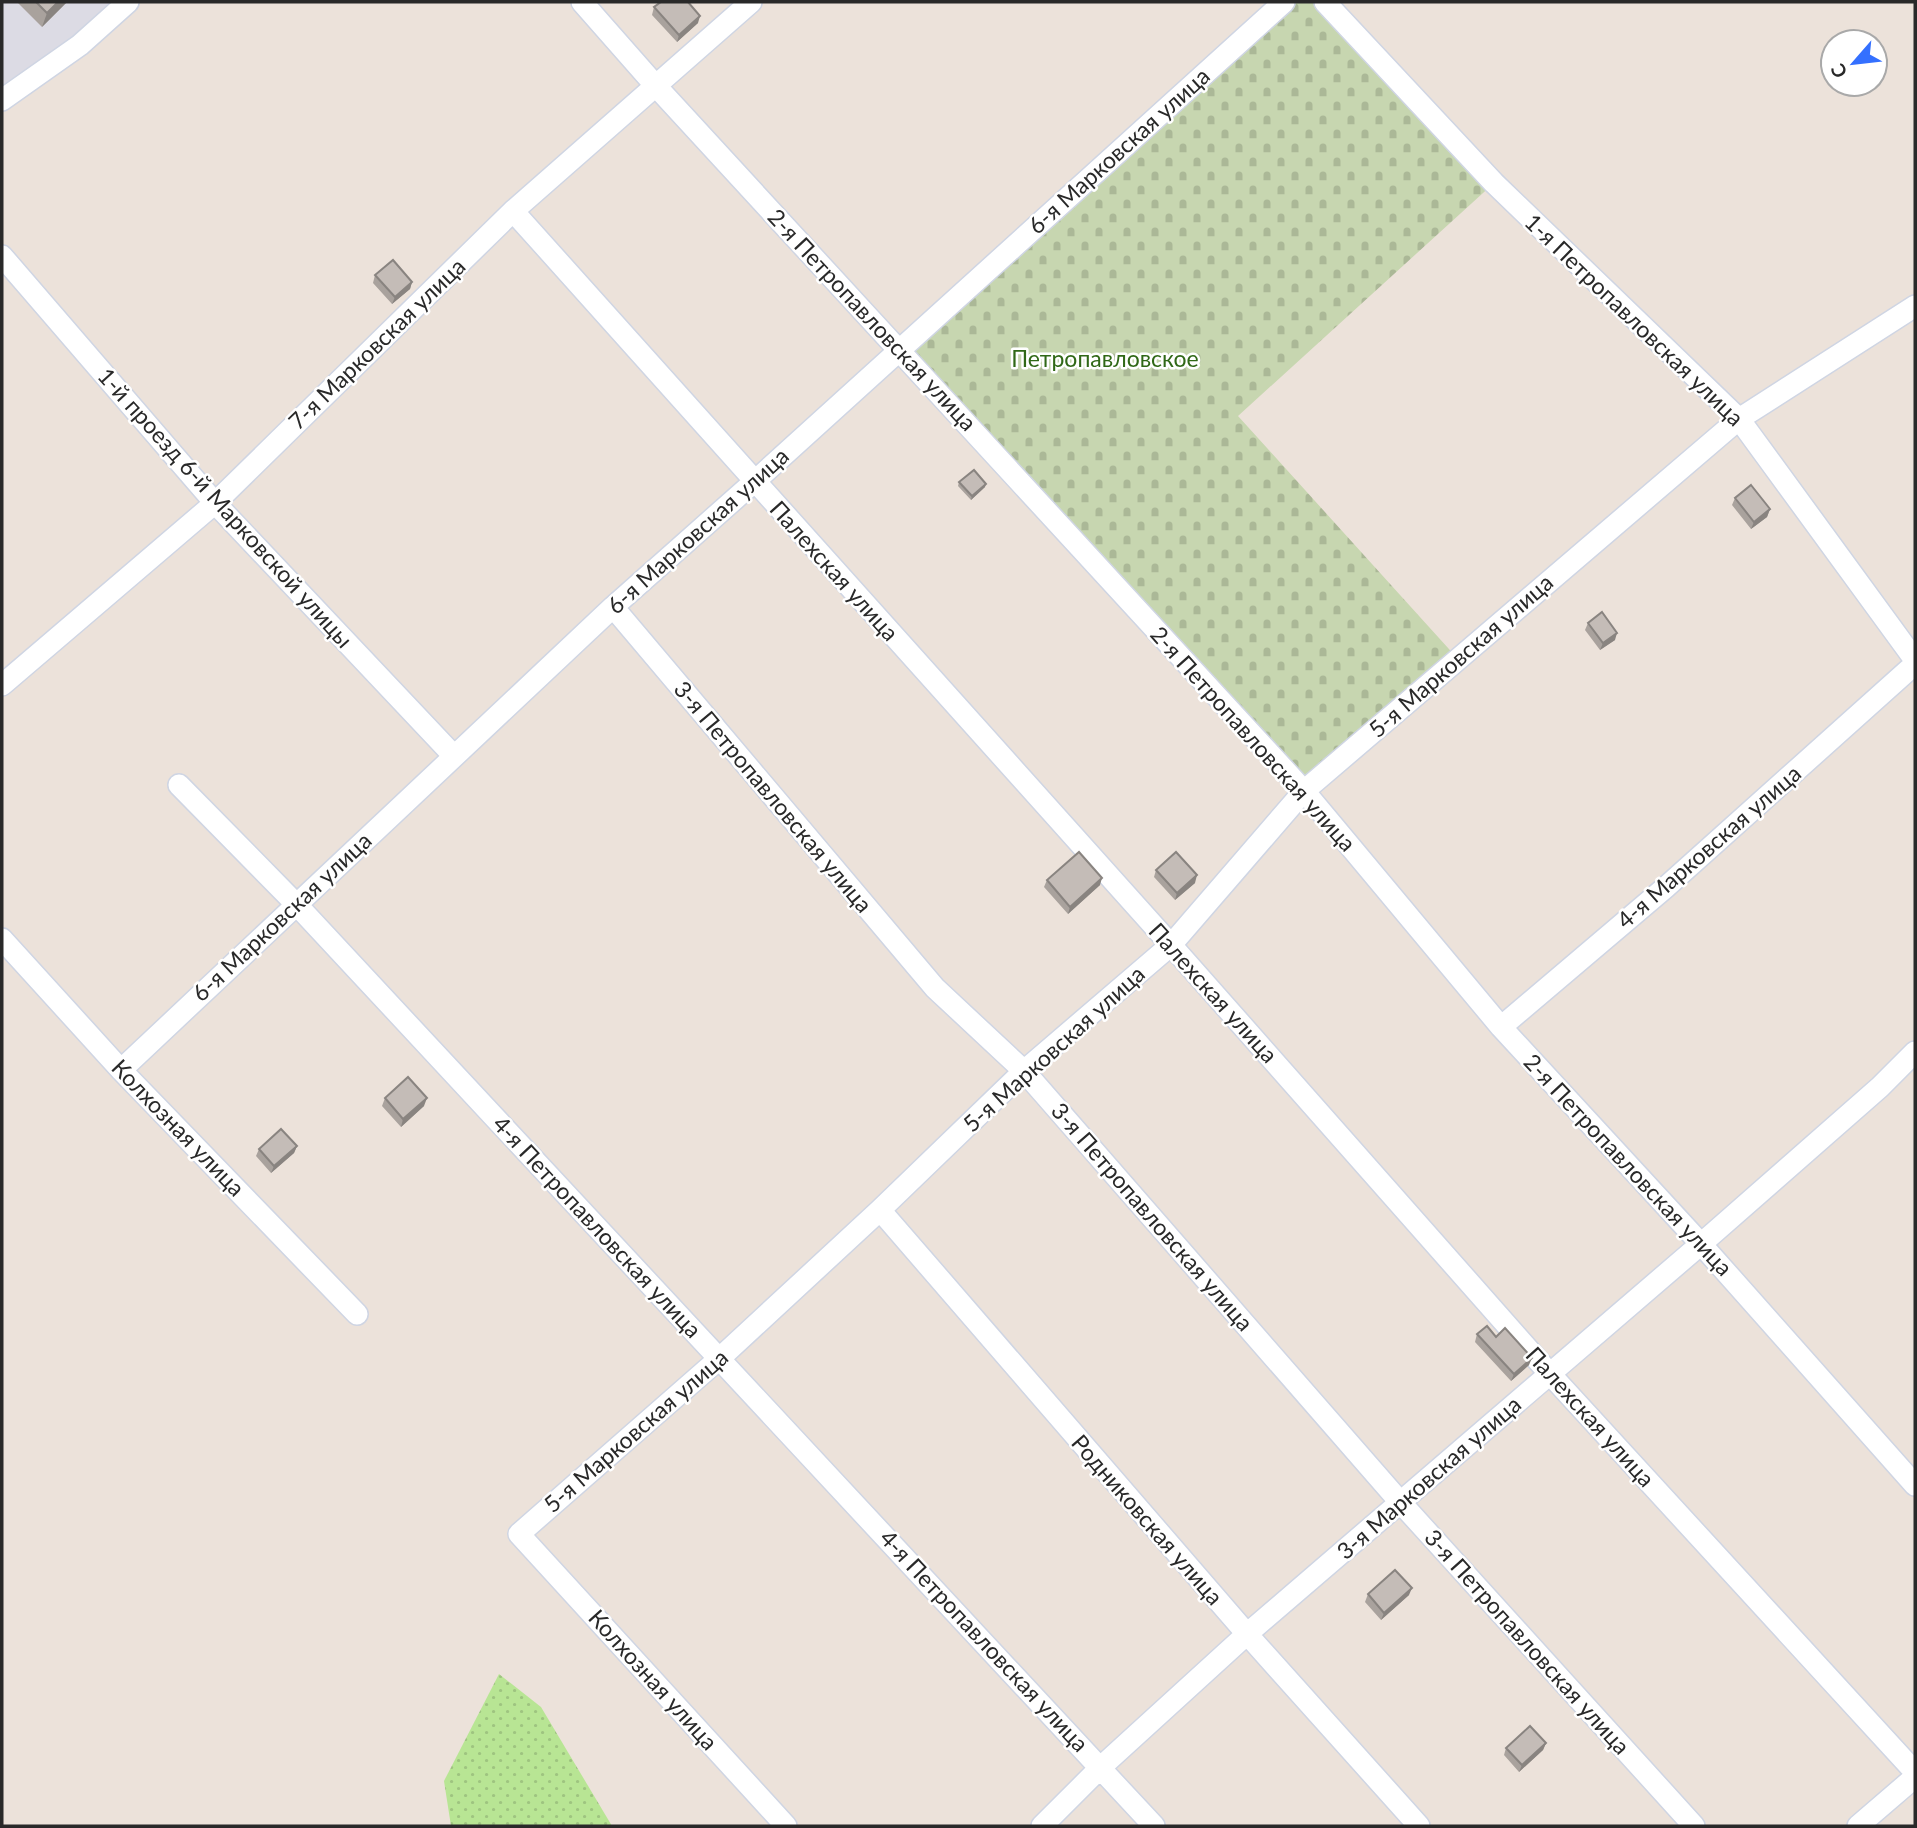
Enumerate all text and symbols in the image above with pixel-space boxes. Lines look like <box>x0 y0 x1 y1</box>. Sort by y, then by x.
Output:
north arrow <box>1819 28 1889 98</box>
text: С <box>1825 60 1852 82</box>
street label: 6-я Марковская улица <box>1022 61 1215 239</box>
street label: 2-я Петропавловская улица <box>762 203 983 436</box>
street label: 1-я Петропавловская улица <box>1519 207 1750 431</box>
street label: 7-я Марковская улица <box>282 252 470 435</box>
park label: Петропавловское <box>1011 344 1199 372</box>
street label: 1-й проезд 6-й Марковской улицы <box>92 362 359 653</box>
street label: 6-я Марковская улица <box>601 441 794 619</box>
street label: Палехская улица <box>765 495 905 646</box>
street label: 5-я Марковская улица <box>1363 568 1558 743</box>
street label: 2-я Петропавловская улица <box>1145 620 1362 857</box>
street label: 3-я Петропавловская улица <box>669 675 879 918</box>
street label: 4-я Марковская улица <box>1611 759 1806 934</box>
street label: 6-я Марковская улица <box>186 826 377 1007</box>
street label: Палехская улица <box>1144 917 1284 1068</box>
street label: 5-я Марковская улица <box>957 959 1150 1137</box>
street label: 2-я Петропавловская улица <box>1518 1048 1739 1281</box>
street label: Колхозная улица <box>106 1053 251 1201</box>
street label: 3-я Петропавловская улица <box>1046 1096 1260 1336</box>
street label: 4-я Петропавловская улица <box>487 1110 708 1343</box>
street label: Палехская улица <box>1521 1341 1661 1492</box>
street label: 5-я Марковская улица <box>538 1343 733 1518</box>
street label: 3-я Марковская улица <box>1331 1390 1526 1565</box>
street label: Родниковская улица <box>1066 1428 1229 1610</box>
street label: 3-я Петропавловская улица <box>1419 1523 1636 1760</box>
street label: 4-я Петропавловская улица <box>874 1524 1095 1757</box>
street label: Колхозная улица <box>583 1603 724 1755</box>

